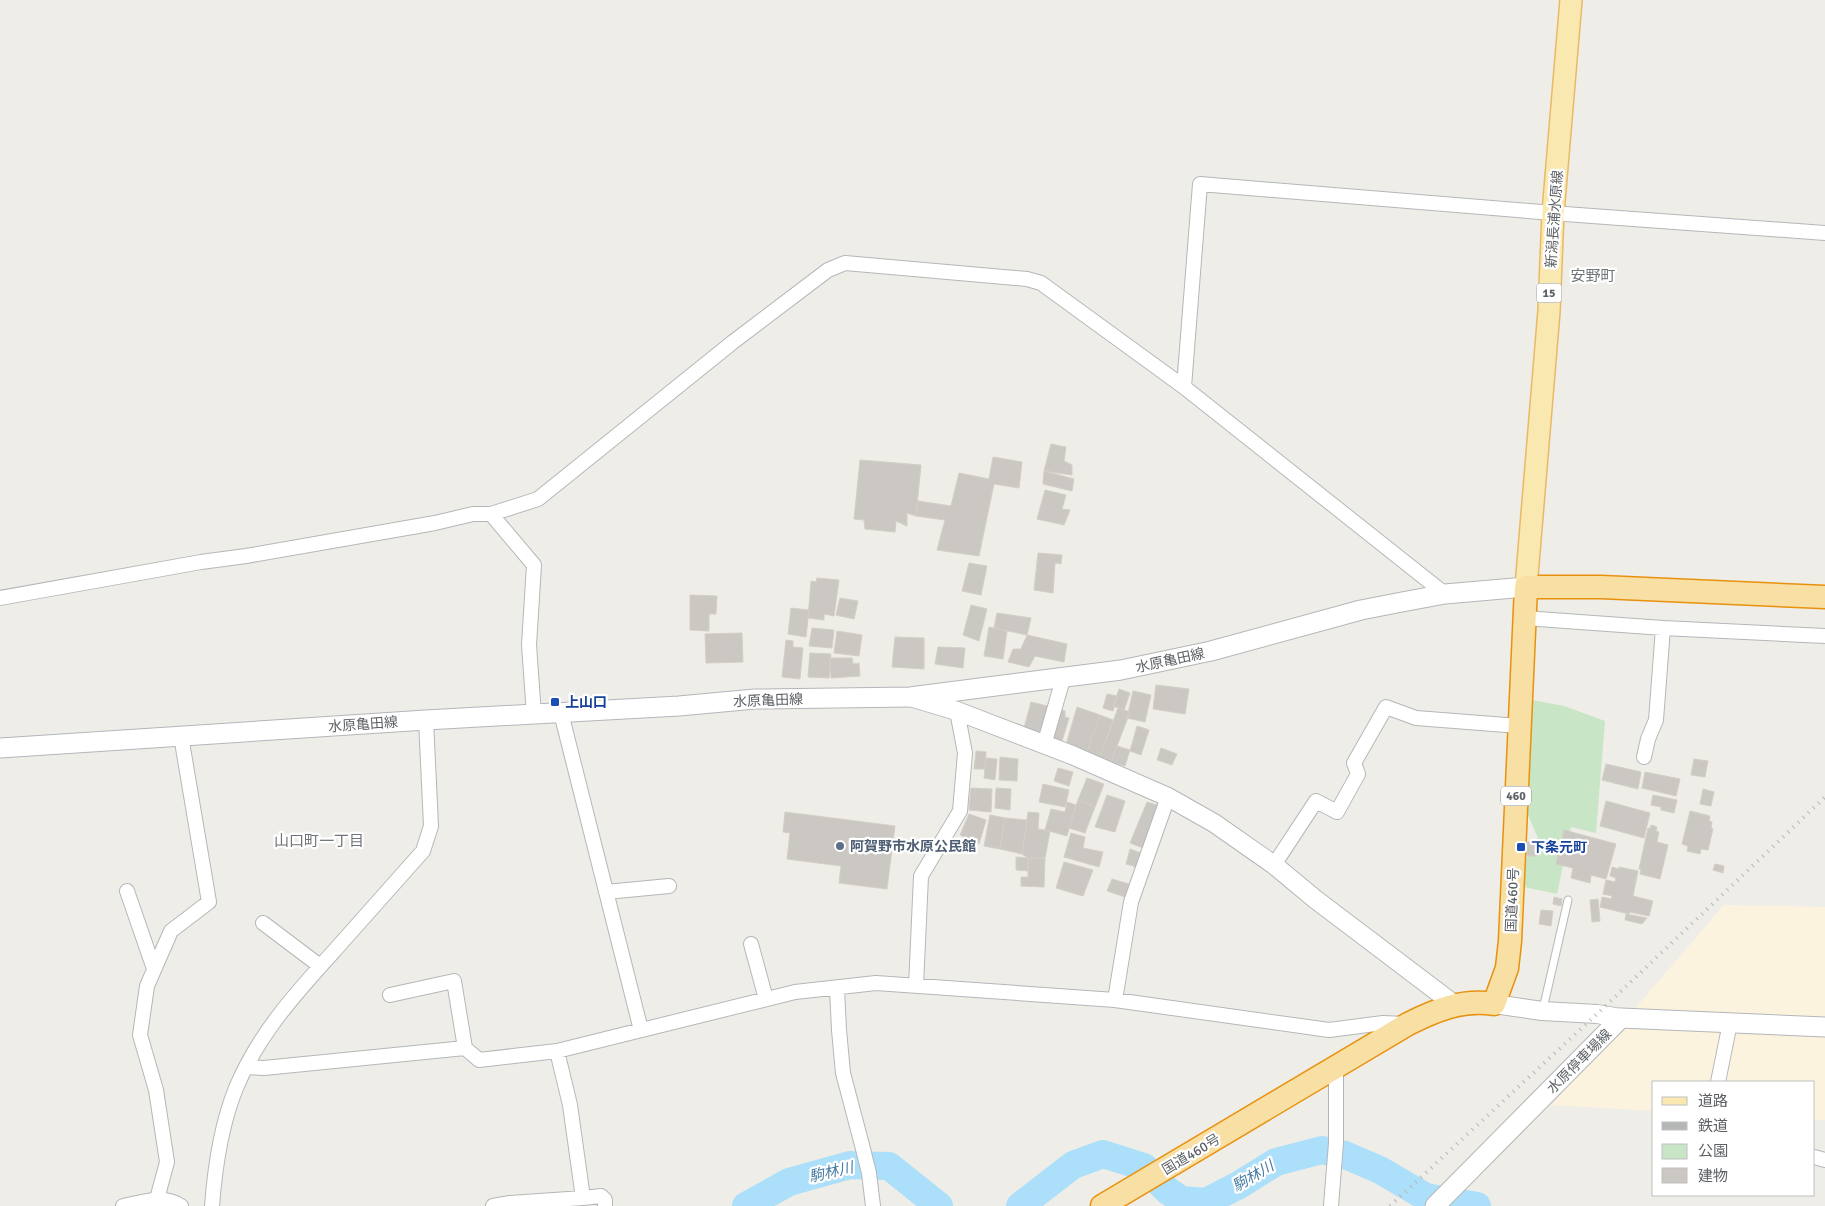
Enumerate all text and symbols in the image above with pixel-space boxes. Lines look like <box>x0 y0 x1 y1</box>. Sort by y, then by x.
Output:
street label: 新潟長浦水原線 <box>1543 170 1566 269</box>
district label: 安野町 <box>1570 267 1616 285</box>
road number: 15 <box>1536 284 1562 302</box>
street label: 水原亀田線 <box>1134 645 1206 676</box>
street label: 水原亀田線 <box>733 691 803 710</box>
place label: 上山口 <box>565 694 607 711</box>
marker: 上山口 <box>549 696 561 708</box>
street label: 水原亀田線 <box>328 714 399 735</box>
road number: 460 <box>1501 786 1531 806</box>
district label: 山口町一丁目 <box>274 832 364 850</box>
place label: 阿賀野市水原公民館 <box>850 838 976 855</box>
place label: 下条元町 <box>1531 839 1587 856</box>
marker: 阿賀野市水原公民館 <box>834 840 846 852</box>
marker: 下条元町 <box>1515 841 1527 853</box>
street label: 国道460号 <box>1503 867 1522 933</box>
street label: 水原停車場線 <box>1544 1026 1615 1097</box>
legend <box>1652 1081 1815 1196</box>
text: 道路 <box>1698 1092 1728 1110</box>
text: 鉄道 <box>1698 1117 1728 1135</box>
street label: 国道460号 <box>1159 1130 1223 1178</box>
text: 公園 <box>1698 1142 1728 1160</box>
water label: 駒林川 <box>1229 1156 1279 1195</box>
water label: 駒林川 <box>807 1158 857 1186</box>
text: 建物 <box>1698 1167 1728 1185</box>

